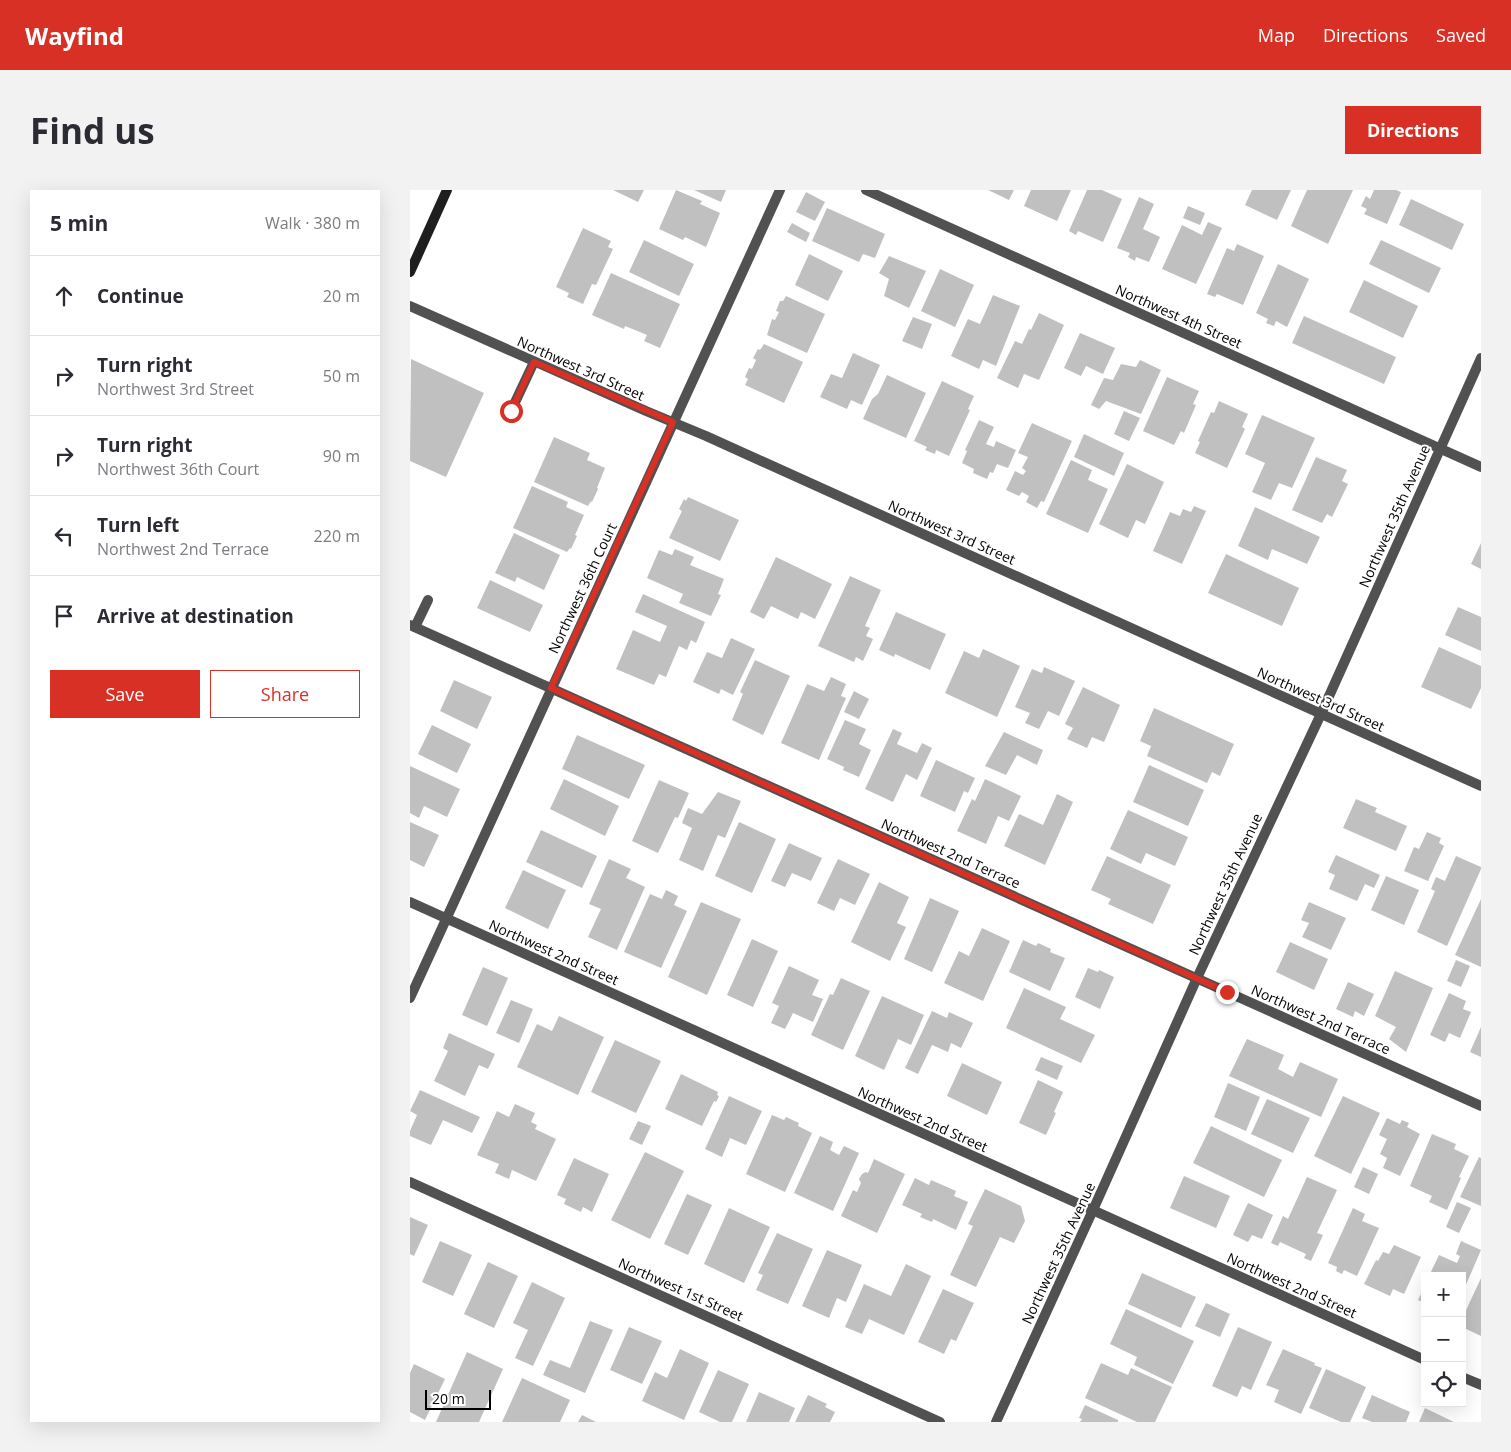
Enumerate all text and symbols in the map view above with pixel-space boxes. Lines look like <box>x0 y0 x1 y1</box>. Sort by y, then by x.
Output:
text: Wayfind <box>25 19 124 52</box>
text: Map <box>1258 23 1295 47</box>
text: Directions <box>1323 23 1408 47</box>
text: Saved <box>1436 23 1486 47</box>
button: Directions <box>1345 106 1481 154</box>
text: Find us <box>30 107 155 154</box>
text: 5 min <box>50 209 108 237</box>
text: Walk · 380 m <box>265 212 360 234</box>
street label: Northwest 4th Street <box>1113 280 1245 352</box>
icon: ahead <box>50 282 78 310</box>
text: Continue <box>97 283 184 309</box>
text: 20 m <box>323 285 360 307</box>
street label: Northwest 3rd Street <box>514 331 648 405</box>
text: Turn right <box>97 352 192 378</box>
icon: right <box>50 362 78 390</box>
text: 50 m <box>323 365 360 387</box>
text: Northwest 3rd Street <box>97 378 254 400</box>
route start <box>500 400 523 423</box>
text: Turn right <box>97 432 192 458</box>
icon: right <box>50 442 78 470</box>
street label: Northwest 35th Avenue <box>1354 442 1434 590</box>
text: 90 m <box>323 445 360 467</box>
text: Northwest 36th Court <box>97 458 259 480</box>
street label: Northwest 3rd Street <box>885 495 1019 569</box>
text: Turn left <box>97 512 179 538</box>
street label: Northwest 36th Court <box>543 520 621 656</box>
icon: left <box>50 522 78 550</box>
text: 220 m <box>314 525 360 547</box>
text: Northwest 2nd Terrace <box>97 538 269 560</box>
icon: arrive <box>50 602 78 630</box>
text: Arrive at destination <box>97 603 294 629</box>
street label: Northwest 3rd Street <box>1254 662 1388 736</box>
button: Save <box>50 670 200 718</box>
button: Share <box>210 670 360 718</box>
street label: Northwest 35th Avenue <box>1184 810 1266 958</box>
street label: Northwest 2nd Terrace <box>878 814 1024 892</box>
street label: Northwest 2nd Street <box>486 915 622 989</box>
street label: Northwest 2nd Terrace <box>1248 980 1394 1058</box>
route end <box>1216 981 1239 1004</box>
street label: Northwest 2nd Street <box>855 1082 991 1156</box>
street label: Northwest 35th Avenue <box>1017 1179 1099 1327</box>
street label: Northwest 2nd Street <box>1224 1248 1360 1322</box>
street label: Northwest 1st Street <box>616 1253 746 1325</box>
map controls <box>1421 1272 1466 1407</box>
button: + <box>1421 1272 1466 1317</box>
button: − <box>1421 1317 1466 1362</box>
button: locate <box>1421 1362 1466 1407</box>
scale bar <box>425 1387 491 1410</box>
text: 20 m <box>432 1389 465 1408</box>

